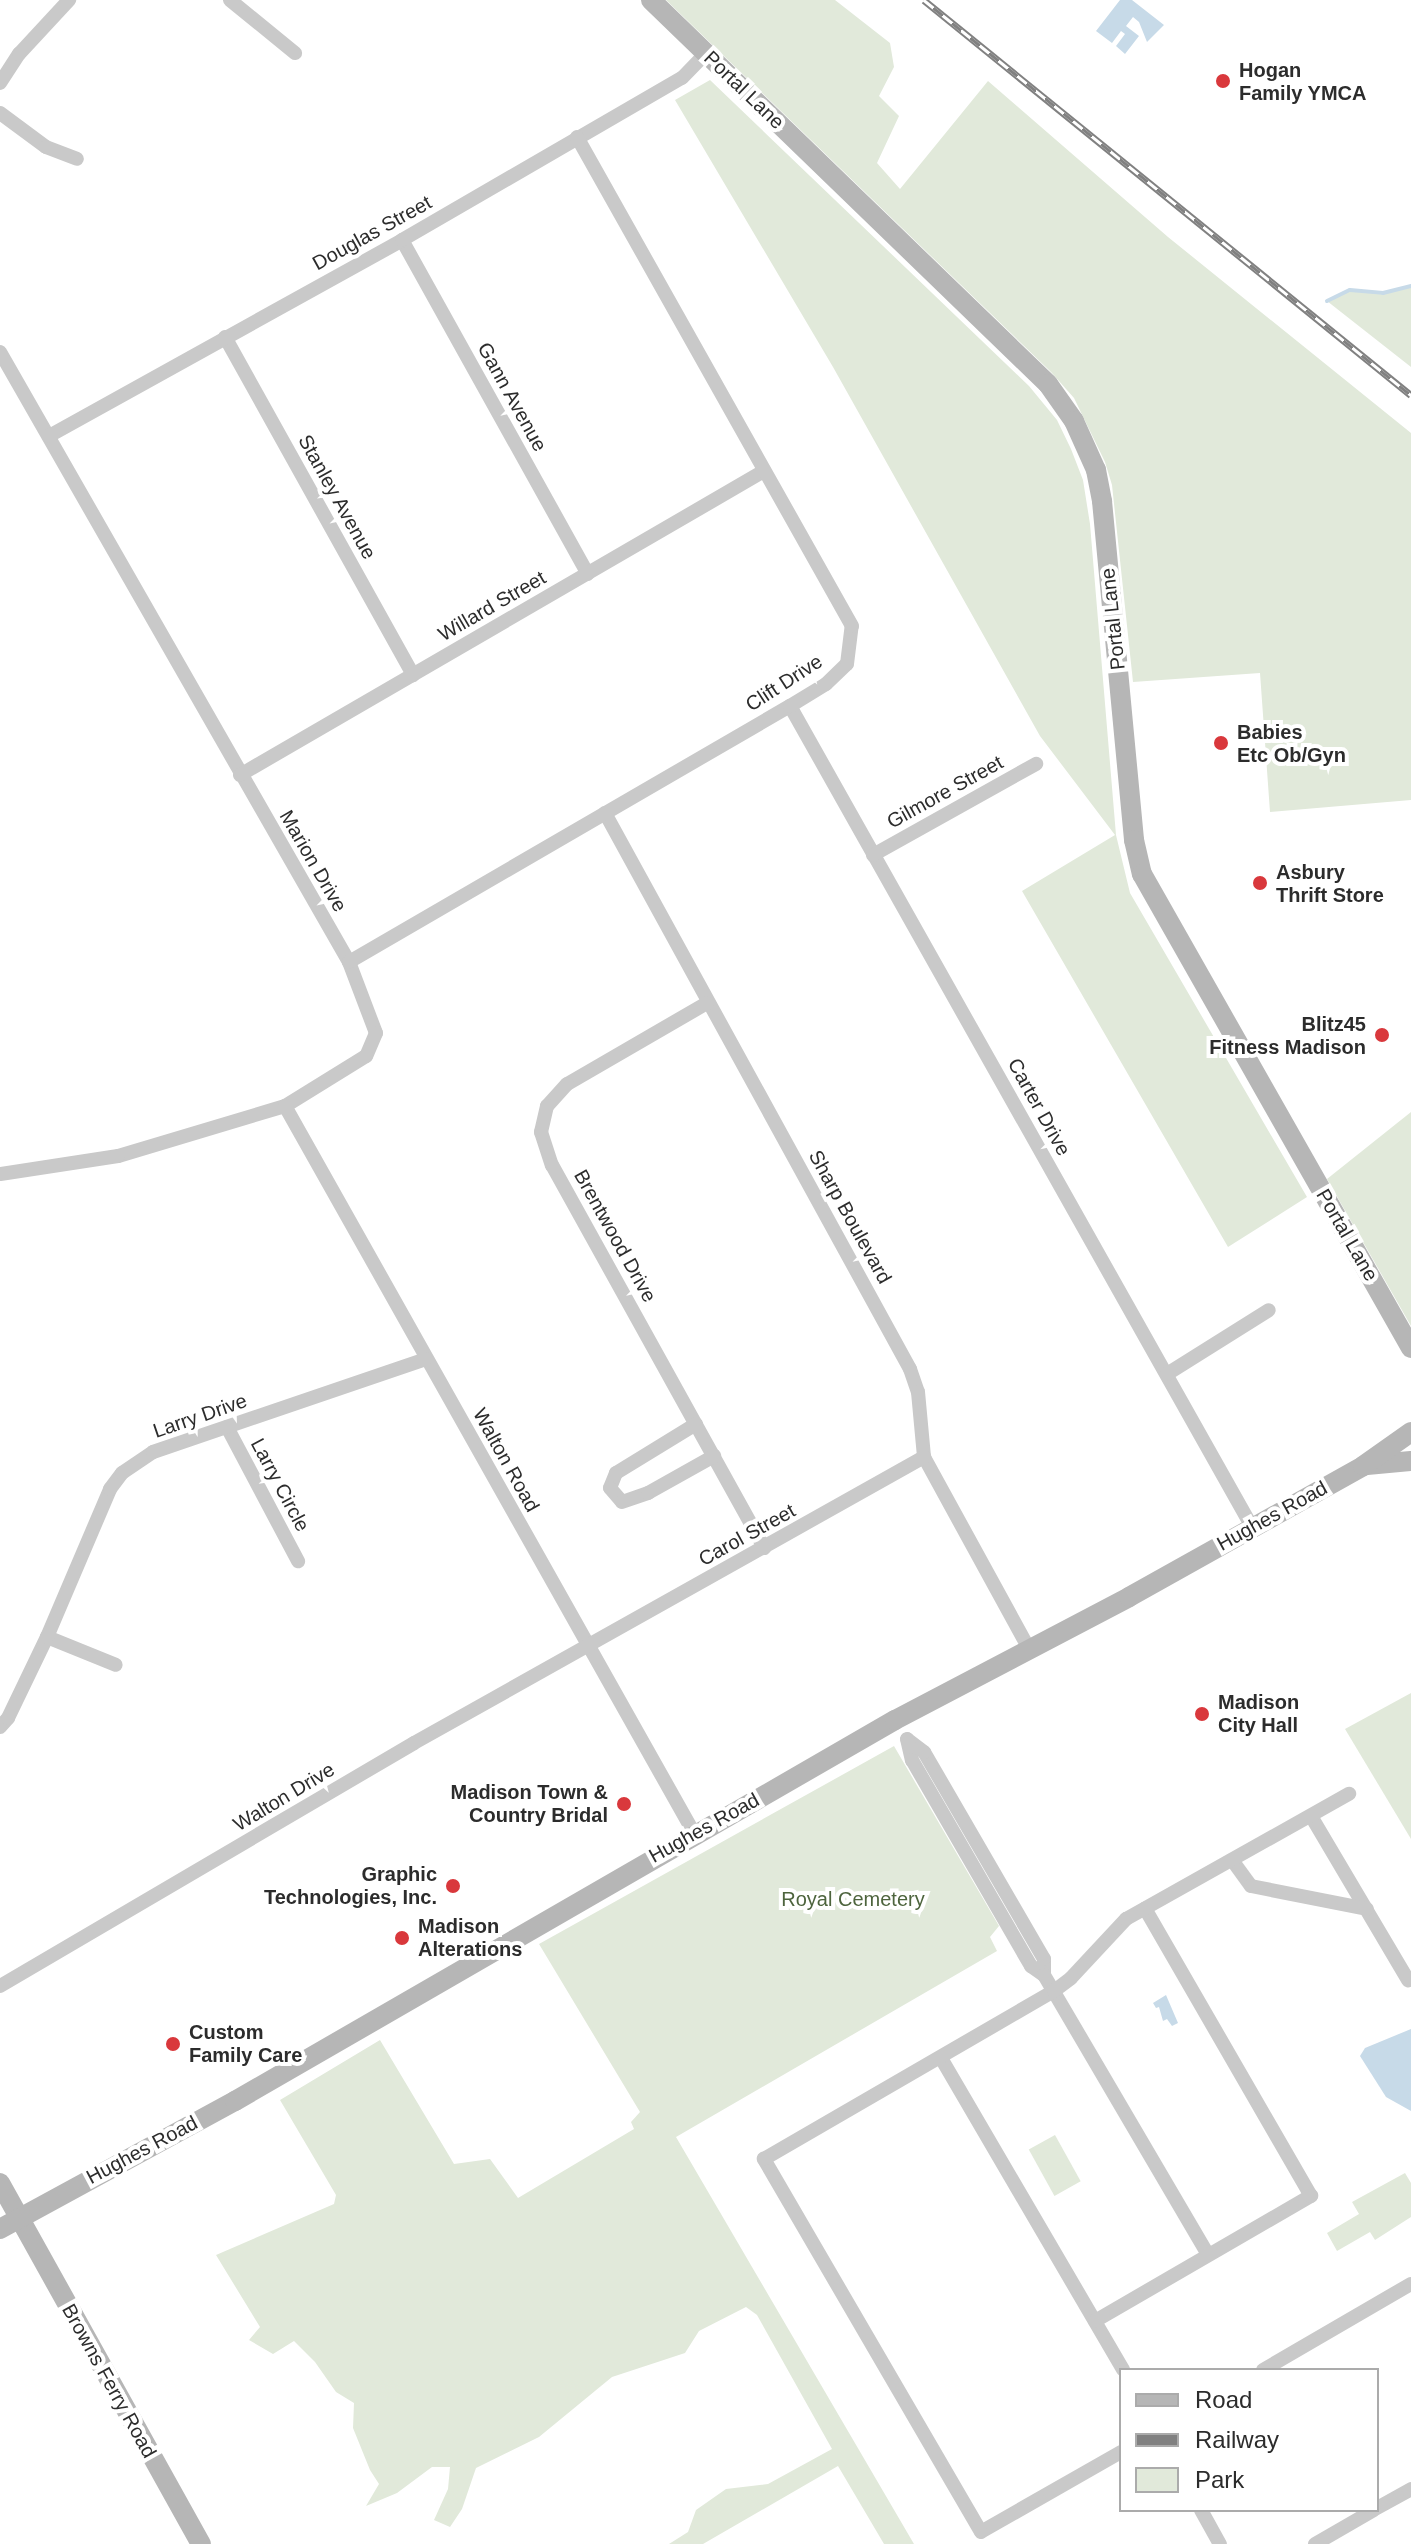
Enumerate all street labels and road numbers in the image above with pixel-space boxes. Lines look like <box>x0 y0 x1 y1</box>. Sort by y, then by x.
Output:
street label: Portal Lane <box>699 46 789 134</box>
street label: Douglas Street <box>308 190 436 276</box>
street label: Gann Avenue <box>472 338 552 456</box>
street label: Stanley Avenue <box>293 430 381 564</box>
street label: Willard Street <box>434 566 550 646</box>
street label: Portal Lane <box>1096 567 1130 671</box>
street label: Clift Drive <box>741 649 827 717</box>
street label: Gilmore Street <box>883 750 1007 834</box>
street label: Marion Drive <box>274 806 352 916</box>
street label: Carter Drive <box>1002 1054 1076 1160</box>
street label: Sharp Boulevard <box>803 1146 897 1288</box>
street label: Brentwood Drive <box>569 1166 661 1306</box>
street label: Portal Lane <box>1311 1185 1383 1285</box>
street label: Larry Drive <box>150 1389 250 1443</box>
street label: Walton Road <box>468 1404 544 1516</box>
street label: Larry Circle <box>245 1434 315 1536</box>
street label: Hughes Road <box>1213 1476 1331 1556</box>
street label: Carol Street <box>695 1499 799 1571</box>
street label: Walton Drive <box>229 1757 339 1837</box>
street label: Hughes Road <box>645 1788 763 1868</box>
street label: Hughes Road <box>82 2111 202 2189</box>
street label: Browns Ferry Road <box>57 2300 161 2462</box>

